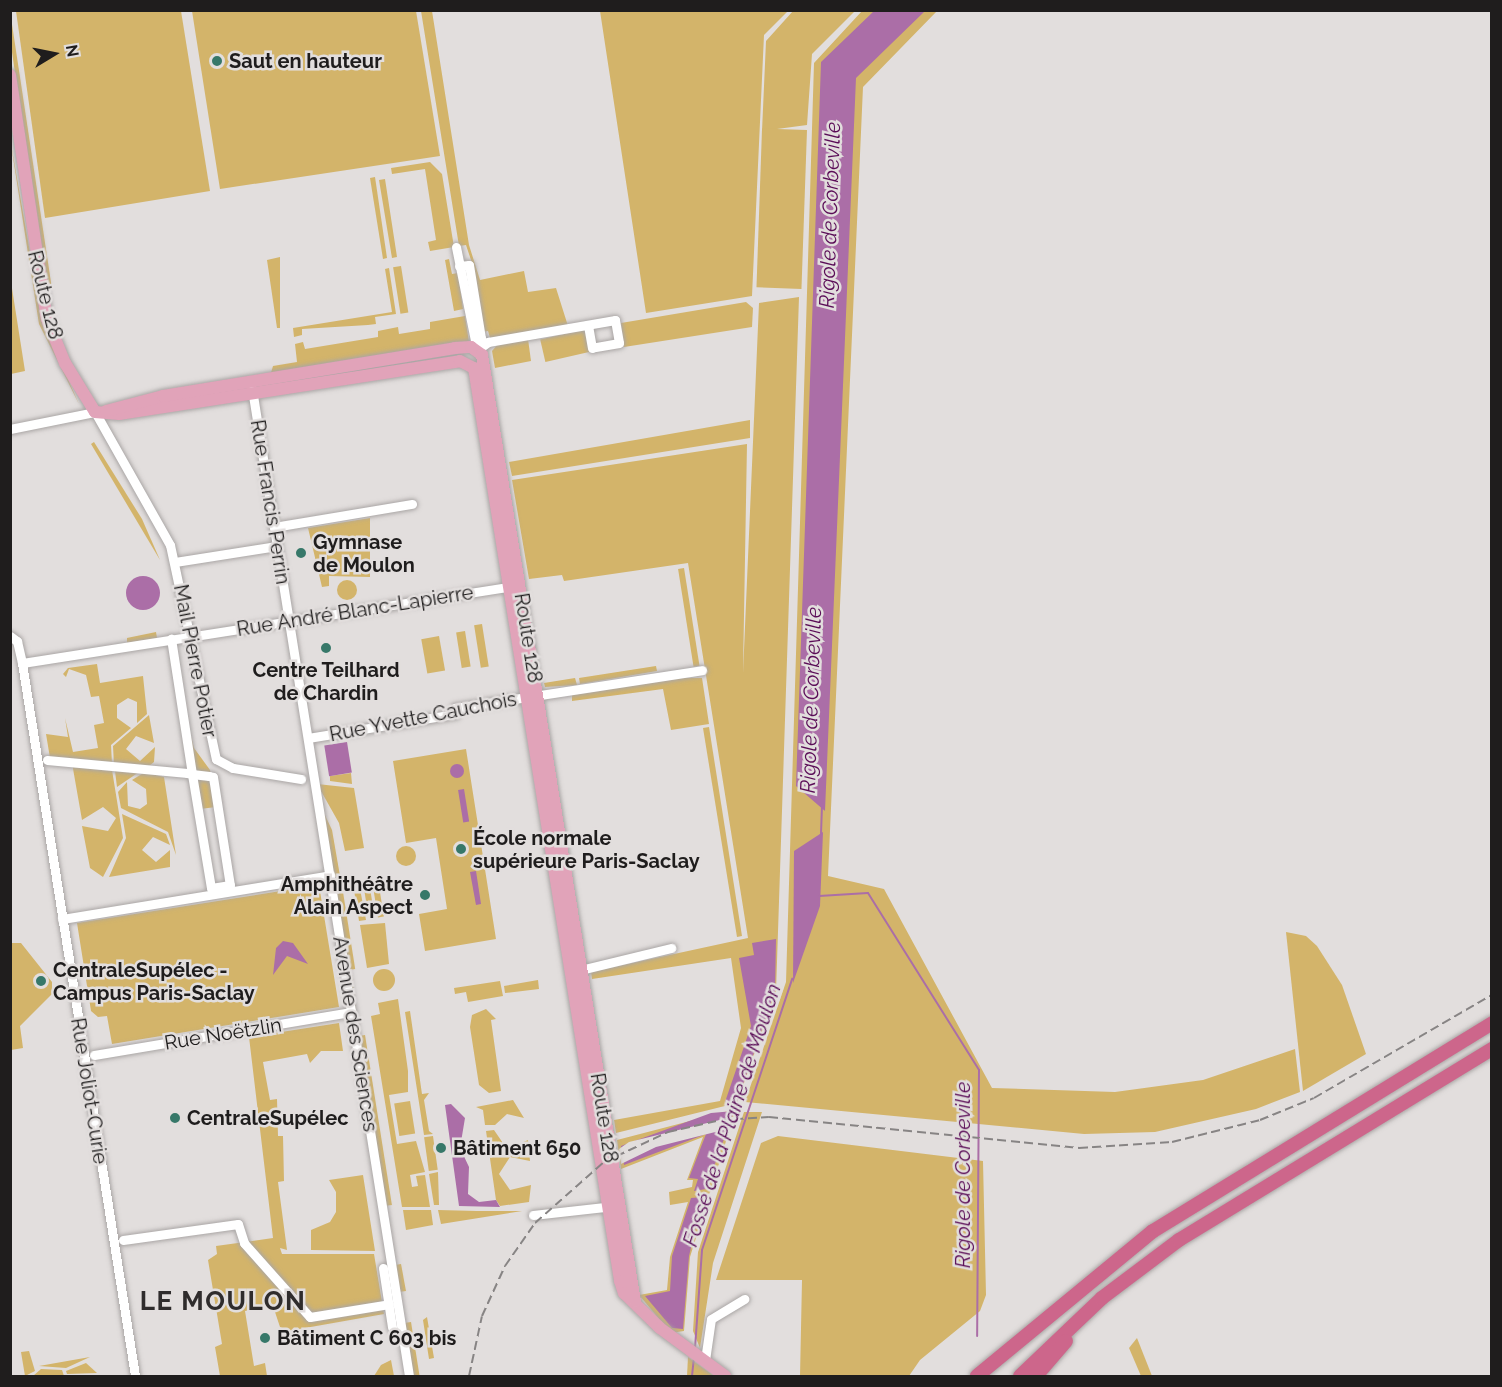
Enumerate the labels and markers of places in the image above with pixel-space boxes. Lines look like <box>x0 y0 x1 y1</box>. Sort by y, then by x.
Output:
place label: Saut en hauteur <box>229 49 382 73</box>
marker: Saut en hauteur <box>210 54 224 68</box>
place label: Gymnase de Moulon <box>313 530 415 577</box>
marker: Gymnase de Moulon <box>294 546 308 560</box>
marker: Centre Teilhard de Chardin <box>319 641 333 655</box>
place label: Centre Teilhard de Chardin <box>252 658 400 705</box>
place label: École normale supérieure Paris-Saclay <box>473 826 700 873</box>
marker: École normale supérieure Paris-Saclay <box>454 842 468 856</box>
place label: Amphithéâtre Alain Aspect <box>281 872 413 919</box>
marker: Amphithéâtre Alain Aspect <box>418 888 432 902</box>
place label: CentraleSupélec - Campus Paris-Saclay <box>53 958 255 1005</box>
marker: CentraleSupélec - Campus Paris-Saclay <box>34 974 48 988</box>
place label: CentraleSupélec <box>187 1106 349 1130</box>
marker: CentraleSupélec <box>168 1111 182 1125</box>
place label: Bâtiment 650 <box>453 1136 581 1160</box>
marker: Bâtiment 650 <box>434 1141 448 1155</box>
place label: Bâtiment C 603 bis <box>277 1326 456 1350</box>
marker: Bâtiment C 603 bis <box>258 1331 272 1345</box>

